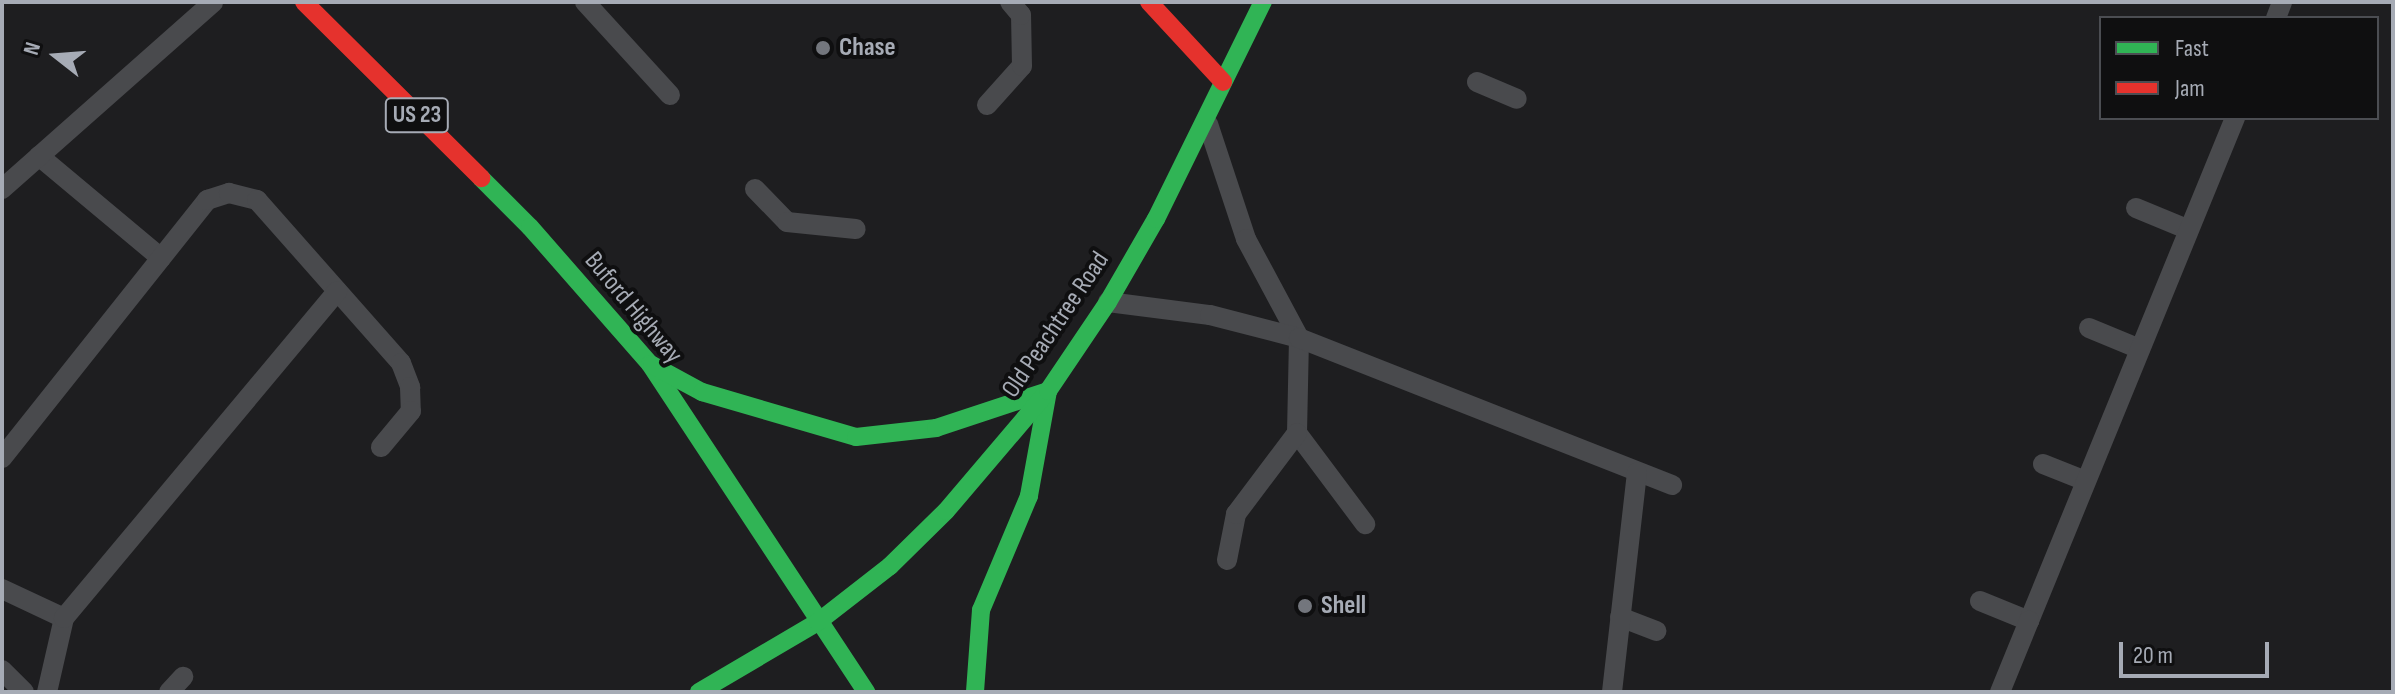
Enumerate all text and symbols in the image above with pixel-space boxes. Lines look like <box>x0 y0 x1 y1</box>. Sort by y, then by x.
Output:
north arrow <box>16 16 96 96</box>
legend <box>2099 16 2379 120</box>
place label: Chase <box>839 32 896 64</box>
text: Fast <box>2175 34 2209 63</box>
text: N <box>18 39 47 58</box>
marker: Chase <box>814 39 832 57</box>
text: Jam <box>2175 74 2205 103</box>
road number: US 23 <box>383 95 451 135</box>
street label: Buford Highway <box>577 246 689 370</box>
street label: Old Peachtree Road <box>996 246 1116 404</box>
place label: Shell <box>1321 590 1366 622</box>
marker: Shell <box>1296 597 1314 615</box>
scale bar <box>2123 626 2273 676</box>
text: 20 m <box>2133 641 2173 670</box>

